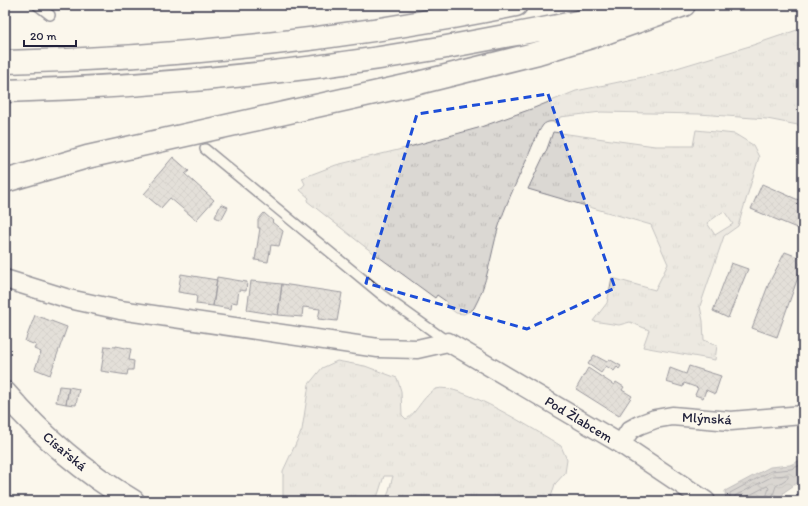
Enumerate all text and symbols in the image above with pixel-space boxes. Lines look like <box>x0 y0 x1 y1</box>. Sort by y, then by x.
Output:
scale bar <box>24 22 76 48</box>
text: 20 m <box>30 29 57 43</box>
street label: Pod Žlabcem <box>542 392 616 447</box>
street label: Mlýnská <box>682 409 733 428</box>
street label: Císařská <box>39 428 91 475</box>

